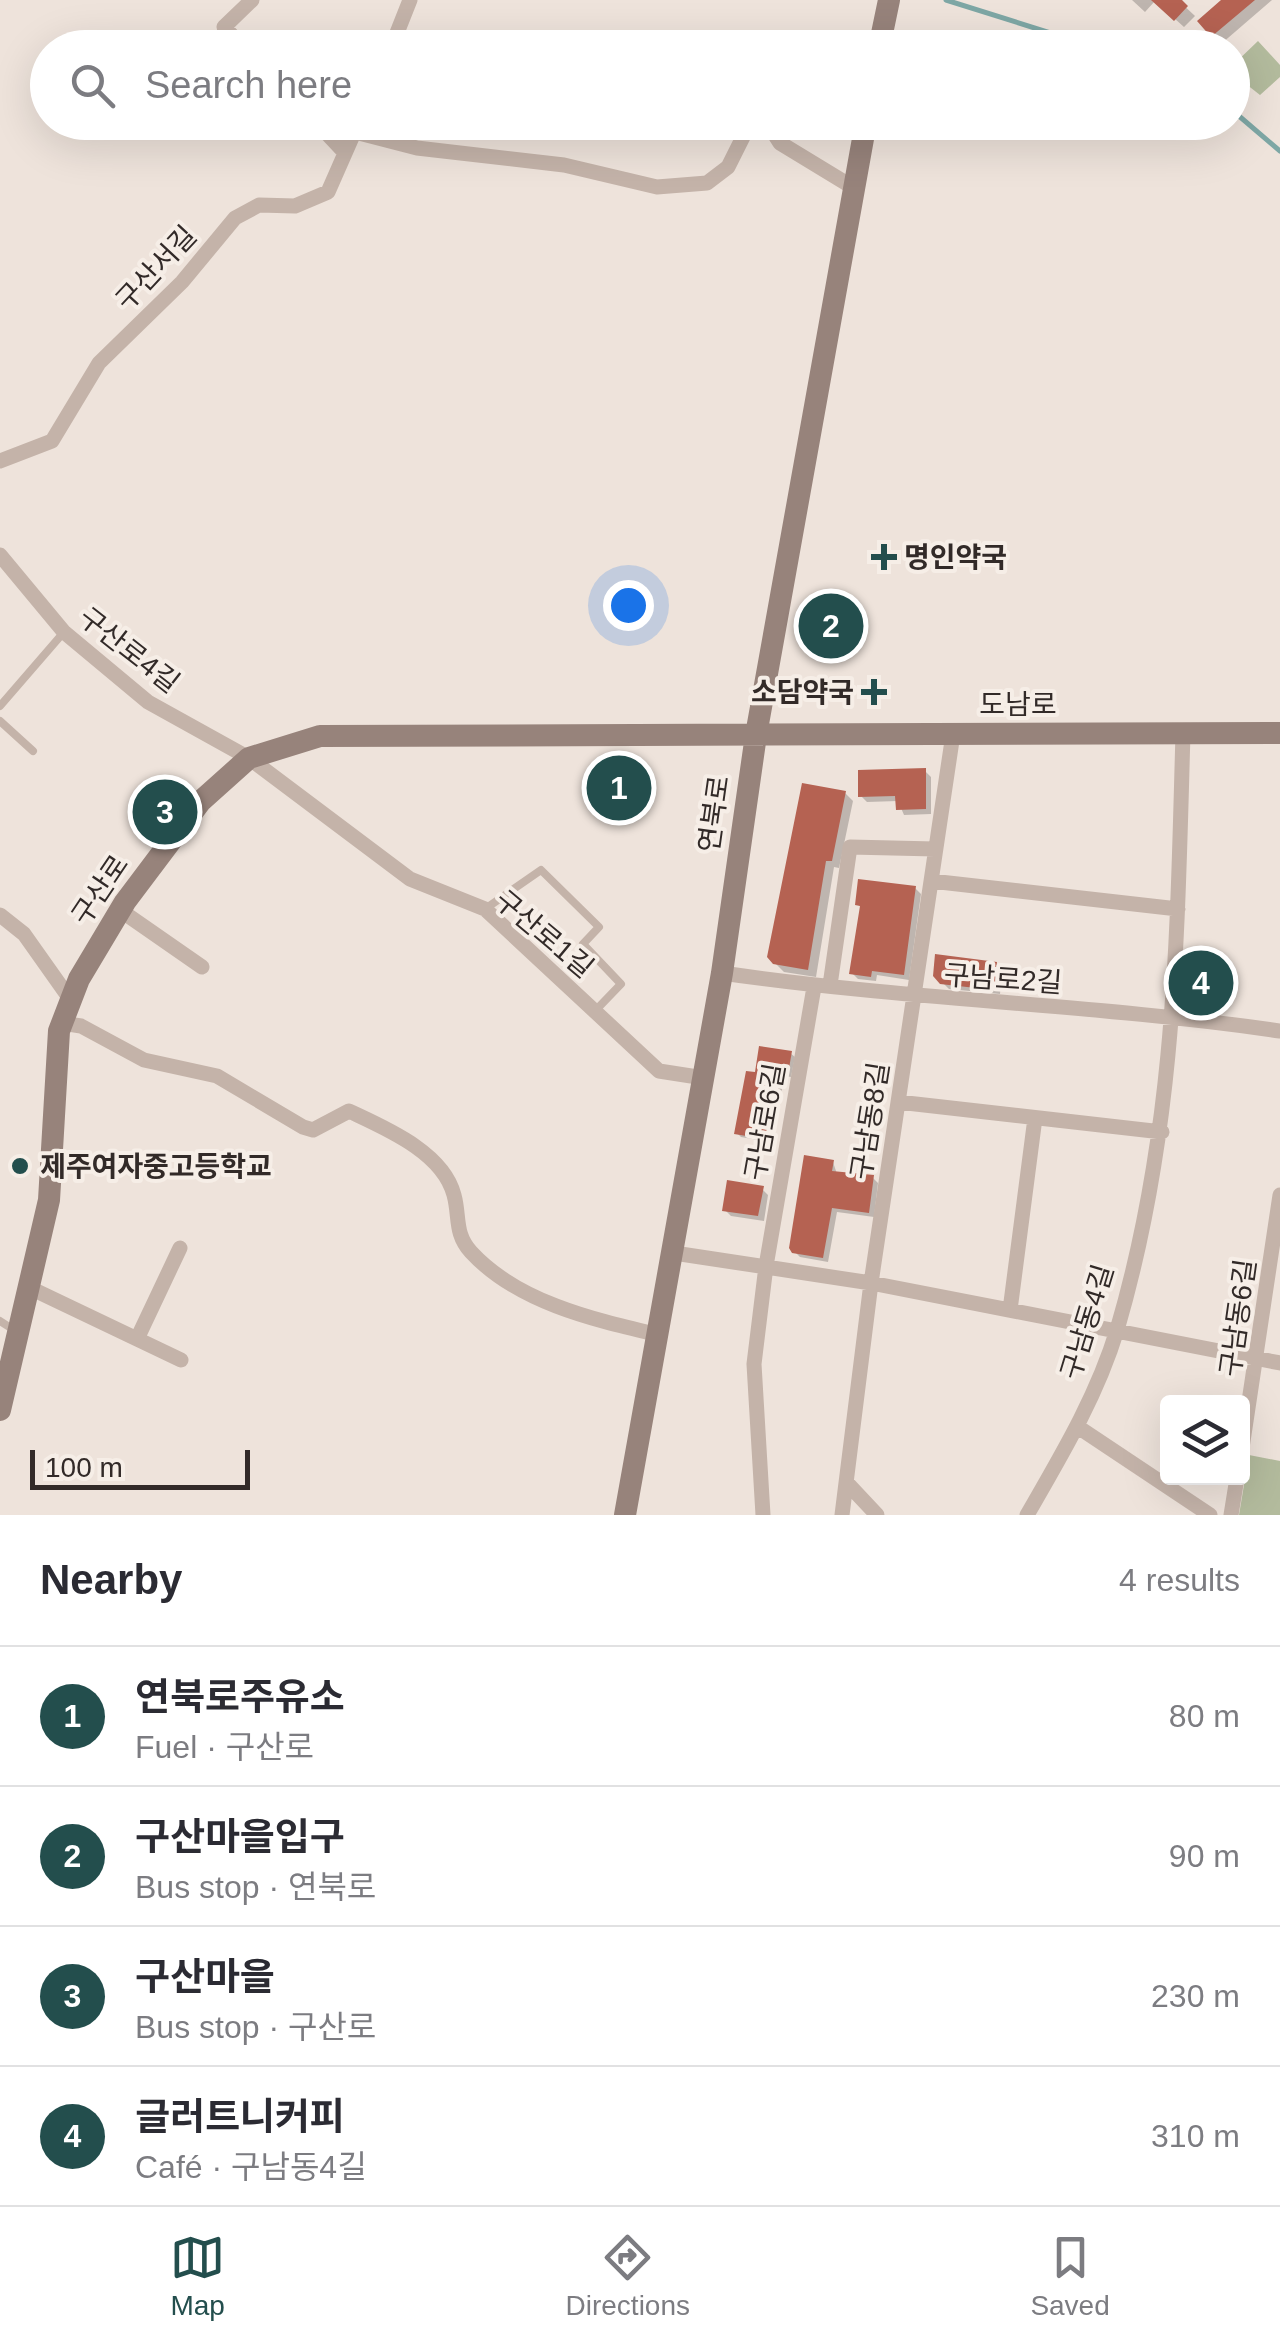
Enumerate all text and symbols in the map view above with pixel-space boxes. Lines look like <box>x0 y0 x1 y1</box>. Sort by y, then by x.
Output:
search box <box>30 30 1250 140</box>
icon: search <box>65 58 120 113</box>
text: Search here <box>145 64 352 106</box>
street label: 구산서길 <box>110 220 202 316</box>
place label: 명인약국 <box>904 542 1007 573</box>
marker: 명인약국 <box>873 546 895 568</box>
your location <box>603 580 654 631</box>
pin: 2 <box>798 588 864 664</box>
street label: 구산로4길 <box>73 601 185 699</box>
place label: 소담약국 <box>751 677 854 708</box>
marker: 소담약국 <box>863 681 885 703</box>
street label: 도남로 <box>979 689 1057 720</box>
pin: 1 <box>586 750 652 826</box>
pin: 3 <box>132 774 198 850</box>
street label: 연북로 <box>693 774 735 854</box>
street label: 구산로 <box>66 849 134 931</box>
street label: 구산로1길 <box>489 884 599 984</box>
pin: 4 <box>1168 946 1234 1020</box>
street label: 구남로2길 <box>943 959 1063 999</box>
street label: 구남동8길 <box>845 1060 895 1182</box>
street label: 구남로6길 <box>739 1061 791 1183</box>
place label: 제주여자중고등학교 <box>40 1151 272 1182</box>
marker: 제주여자중고등학교 <box>9 1155 31 1177</box>
street label: 구남동6길 <box>1214 1257 1262 1379</box>
street label: 구남동4길 <box>1055 1261 1119 1383</box>
map controls <box>1160 1395 1250 1485</box>
button: layers <box>1160 1395 1250 1485</box>
scale bar <box>30 1445 250 1490</box>
text: 100 m <box>45 1452 123 1483</box>
text: Nearby <box>40 1556 182 1603</box>
text: 4 results <box>1119 1562 1240 1598</box>
text: 연북로주유소 <box>135 1676 345 1718</box>
text: 1 <box>64 1698 81 1734</box>
text: 80 m <box>1169 1698 1240 1734</box>
text: Fuel · 구산로 <box>135 1729 314 1765</box>
text: 구산마을입구 <box>135 1816 345 1858</box>
text: 2 <box>64 1838 81 1874</box>
text: 90 m <box>1169 1838 1240 1874</box>
text: Bus stop · 연북로 <box>135 1869 376 1905</box>
text: 구산마을 <box>135 1956 275 1998</box>
text: 3 <box>64 1978 81 2014</box>
text: 230 m <box>1151 1978 1240 2014</box>
text: Bus stop · 구산로 <box>135 2009 376 2045</box>
text: 글러트니커피 <box>135 2096 345 2138</box>
text: 4 <box>64 2118 81 2154</box>
text: 310 m <box>1151 2118 1240 2154</box>
text: Café · 구남동4길 <box>135 2149 367 2185</box>
tab: Map <box>170 2230 225 2322</box>
tab: Directions <box>566 2230 690 2322</box>
tab: Saved <box>1030 2230 1110 2322</box>

